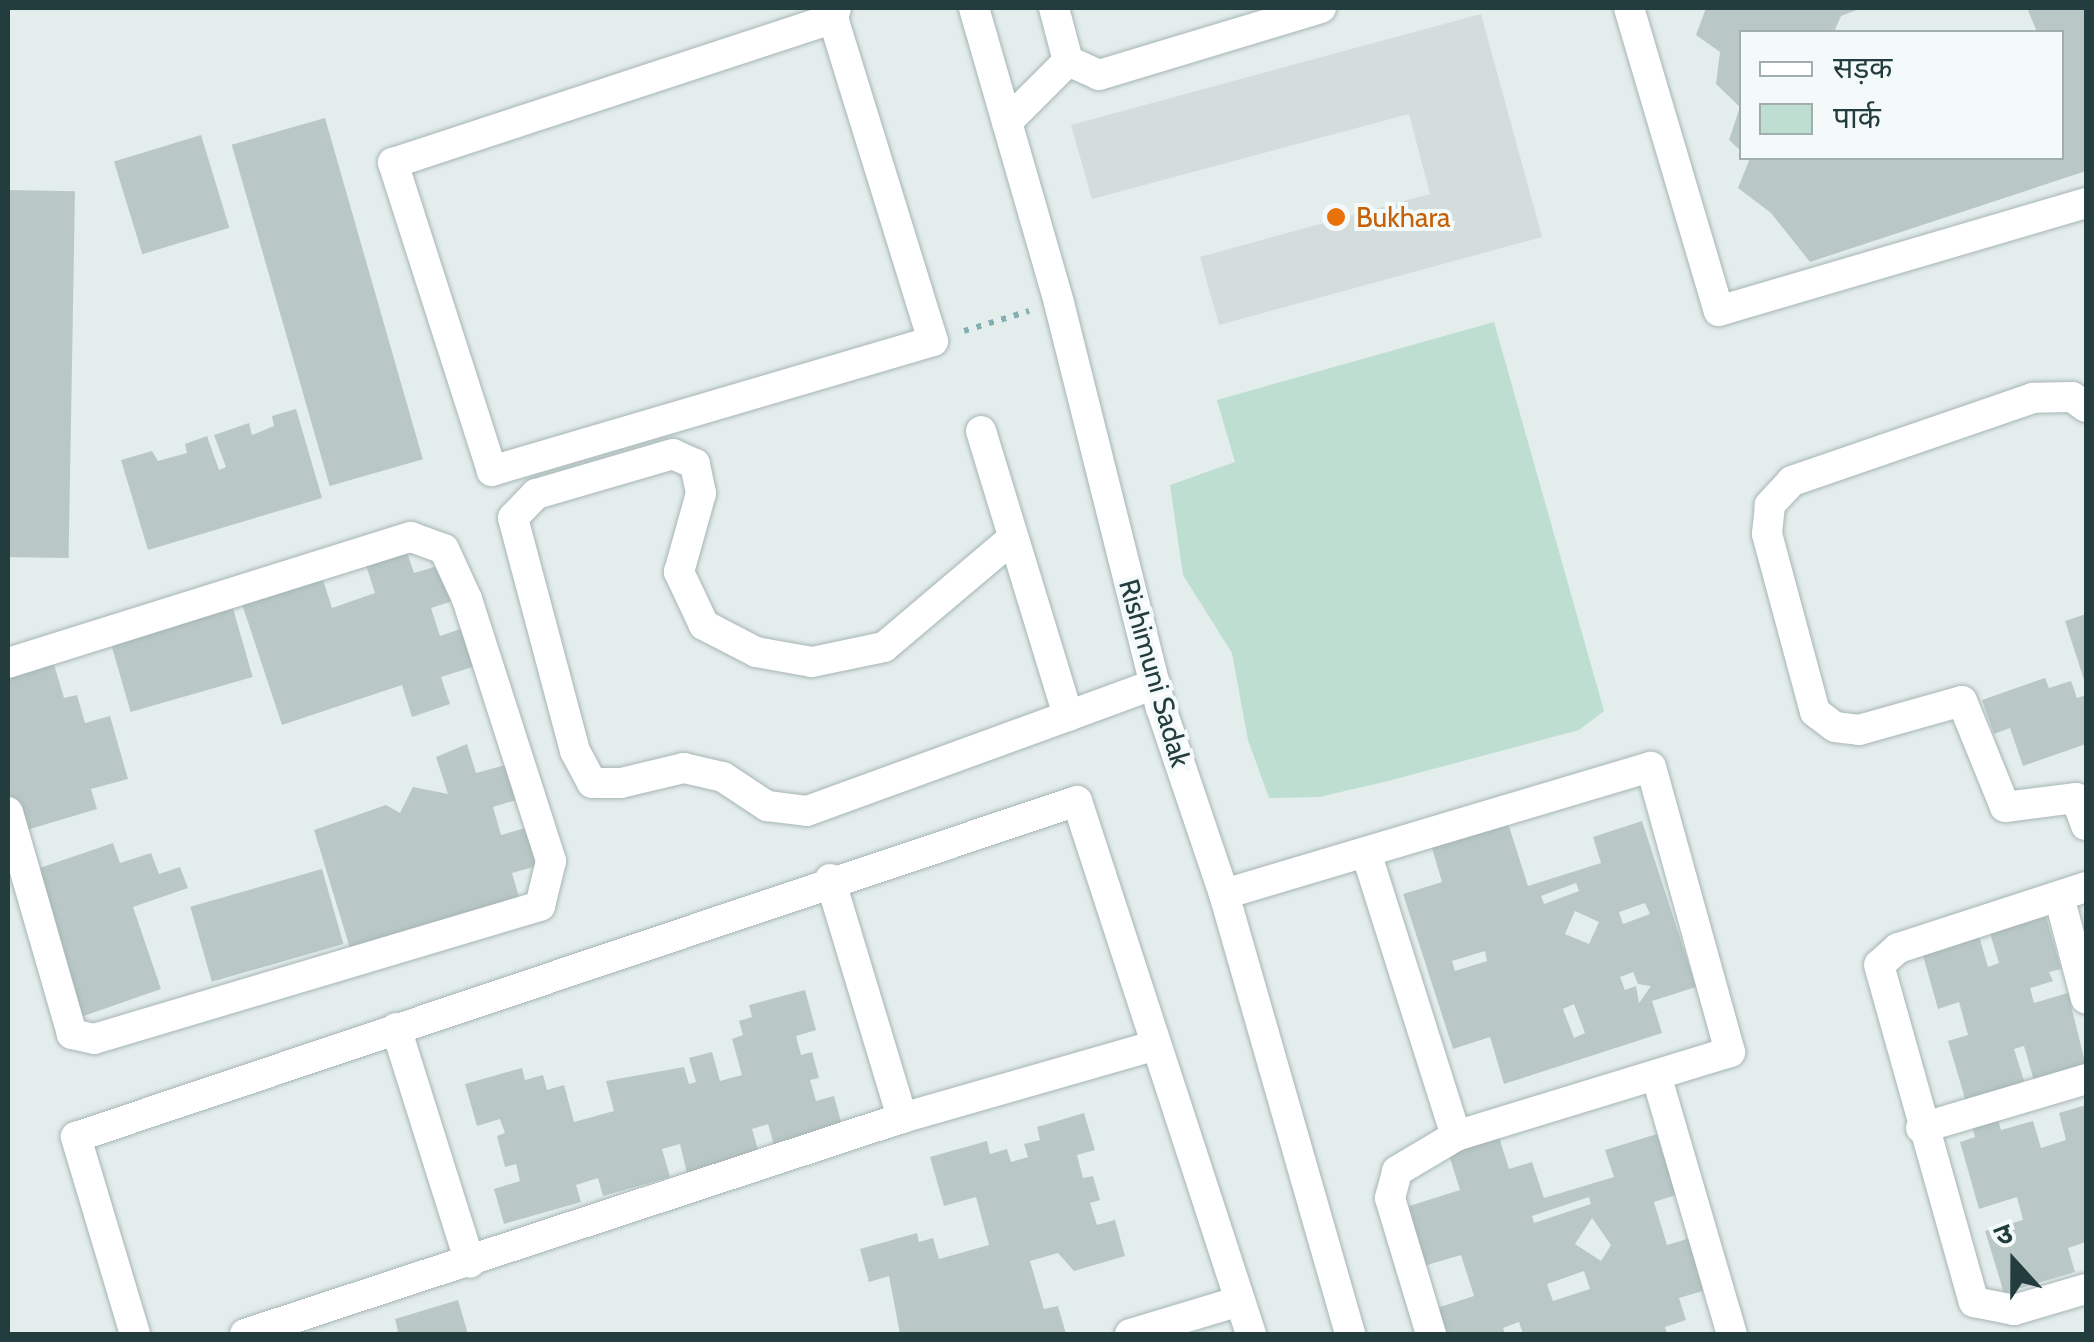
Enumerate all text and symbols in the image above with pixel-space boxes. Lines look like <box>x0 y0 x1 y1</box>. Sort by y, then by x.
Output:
legend <box>1739 30 2064 160</box>
text: सड़क <box>1833 49 1892 86</box>
text: पार्क <box>1833 99 1881 136</box>
place label: Bukhara <box>1356 200 1450 234</box>
marker: Bukhara <box>1325 206 1347 228</box>
street label: Rishimuni Sadak <box>1112 575 1198 771</box>
north arrow <box>1964 1212 2064 1312</box>
text: उ <box>1989 1215 2017 1253</box>

